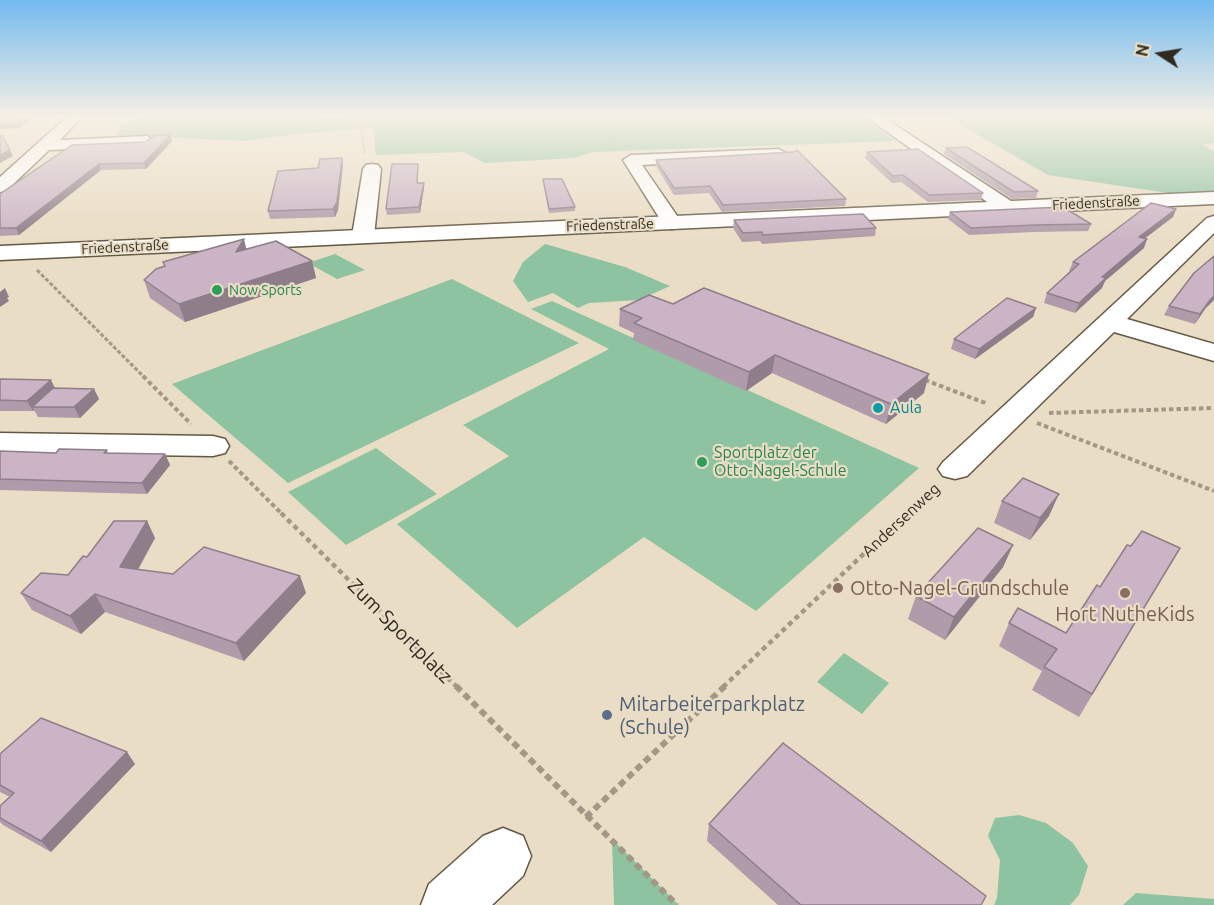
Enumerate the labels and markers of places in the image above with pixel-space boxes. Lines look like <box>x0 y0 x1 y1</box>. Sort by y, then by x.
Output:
place label: Now Sports <box>229 282 302 298</box>
marker: Now Sports <box>210 283 224 297</box>
place label: Aula <box>890 398 922 418</box>
marker: Aula <box>871 401 885 415</box>
place label: Sportplatz der Otto-Nagel-Schule <box>714 443 847 481</box>
marker: Sportplatz der Otto-Nagel-Schule <box>695 455 709 469</box>
place label: Otto-Nagel-Grundschule <box>850 576 1069 600</box>
marker: Otto-Nagel-Grundschule <box>831 581 845 595</box>
marker: Hort NutheKids <box>1118 586 1132 600</box>
place label: Hort NutheKids <box>1055 602 1195 626</box>
place label: Mitarbeiterparkplatz (Schule) <box>619 692 805 739</box>
marker: Mitarbeiterparkplatz (Schule) <box>600 708 614 722</box>

